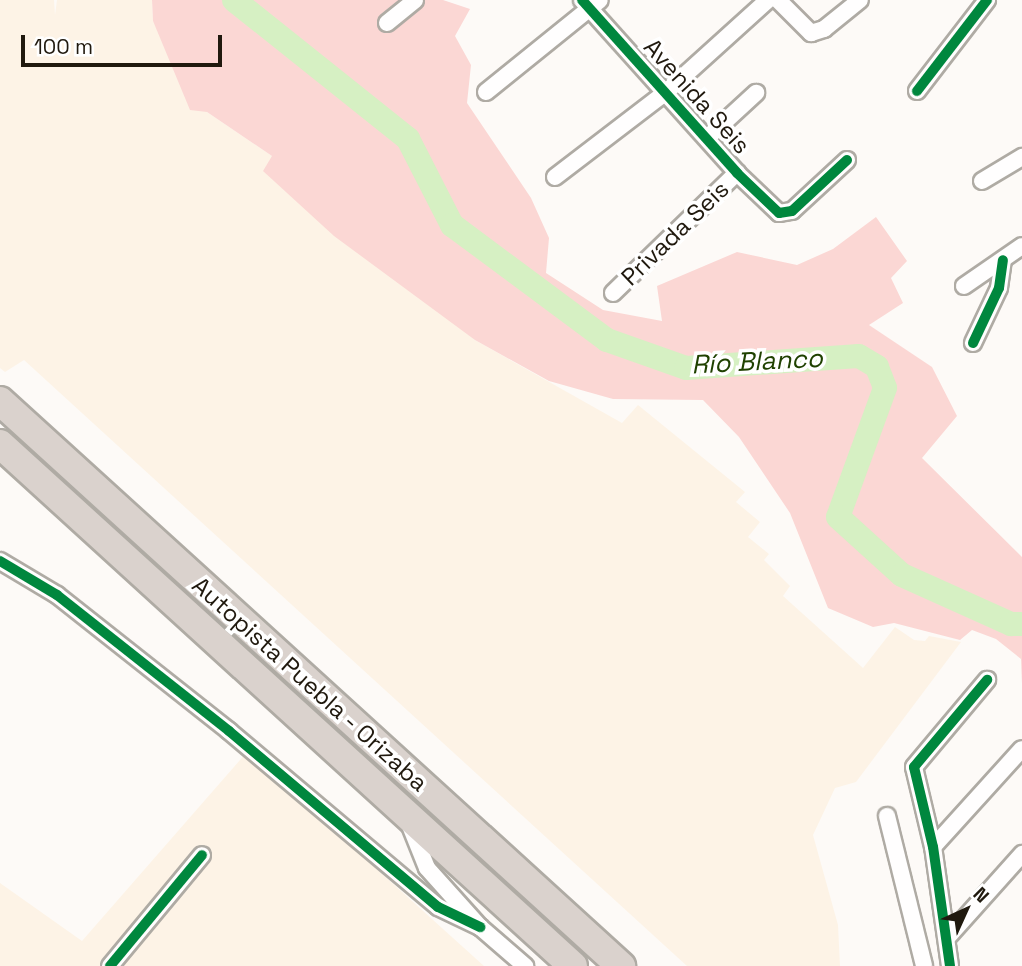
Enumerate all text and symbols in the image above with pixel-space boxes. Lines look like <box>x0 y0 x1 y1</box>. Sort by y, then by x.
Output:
scale bar <box>24 21 226 65</box>
text: 100 m <box>34 33 93 60</box>
street label: Avenida Seis <box>638 33 756 159</box>
street label: Privada Seis <box>615 175 735 291</box>
water label: Río Blanco <box>690 343 824 381</box>
street label: Autopista Puebla - Orizaba <box>186 570 434 798</box>
north arrow <box>931 875 1001 945</box>
text: N <box>968 881 995 908</box>

